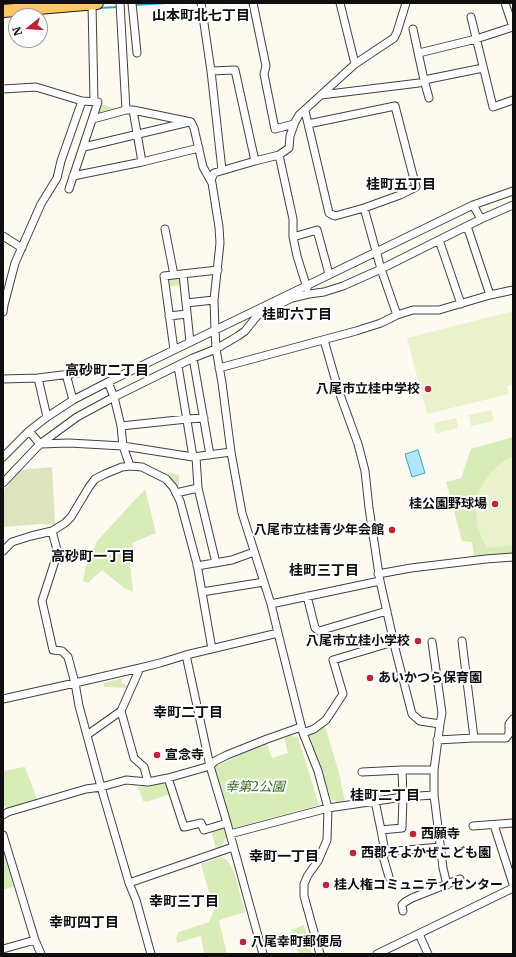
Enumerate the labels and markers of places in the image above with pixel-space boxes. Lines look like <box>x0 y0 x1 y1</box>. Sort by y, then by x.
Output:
place label: 八尾市立桂中学校 <box>316 381 420 397</box>
marker: 八尾市立桂中学校 <box>423 384 433 394</box>
place label: 桂公園野球場 <box>409 496 487 512</box>
marker: 桂公園野球場 <box>490 499 500 509</box>
place label: 八尾市立桂青少年会館 <box>254 522 384 538</box>
marker: 八尾市立桂青少年会館 <box>387 525 397 535</box>
place label: 八尾市立桂小学校 <box>306 633 410 649</box>
marker: 八尾市立桂小学校 <box>413 636 423 646</box>
place label: あいかつら保育園 <box>378 670 482 686</box>
marker: あいかつら保育園 <box>365 673 375 683</box>
place label: 宣念寺 <box>165 747 204 763</box>
marker: 宣念寺 <box>152 750 162 760</box>
place label: 西願寺 <box>421 826 460 842</box>
marker: 西願寺 <box>408 829 418 839</box>
place label: 西郡そよかぜこども園 <box>361 845 491 861</box>
marker: 西郡そよかぜこども園 <box>348 848 358 858</box>
place label: 桂人権コミュニティセンター <box>334 877 503 893</box>
marker: 桂人権コミュニティセンター <box>321 880 331 890</box>
place label: 八尾幸町郵便局 <box>251 934 342 950</box>
marker: 八尾幸町郵便局 <box>238 937 248 947</box>

